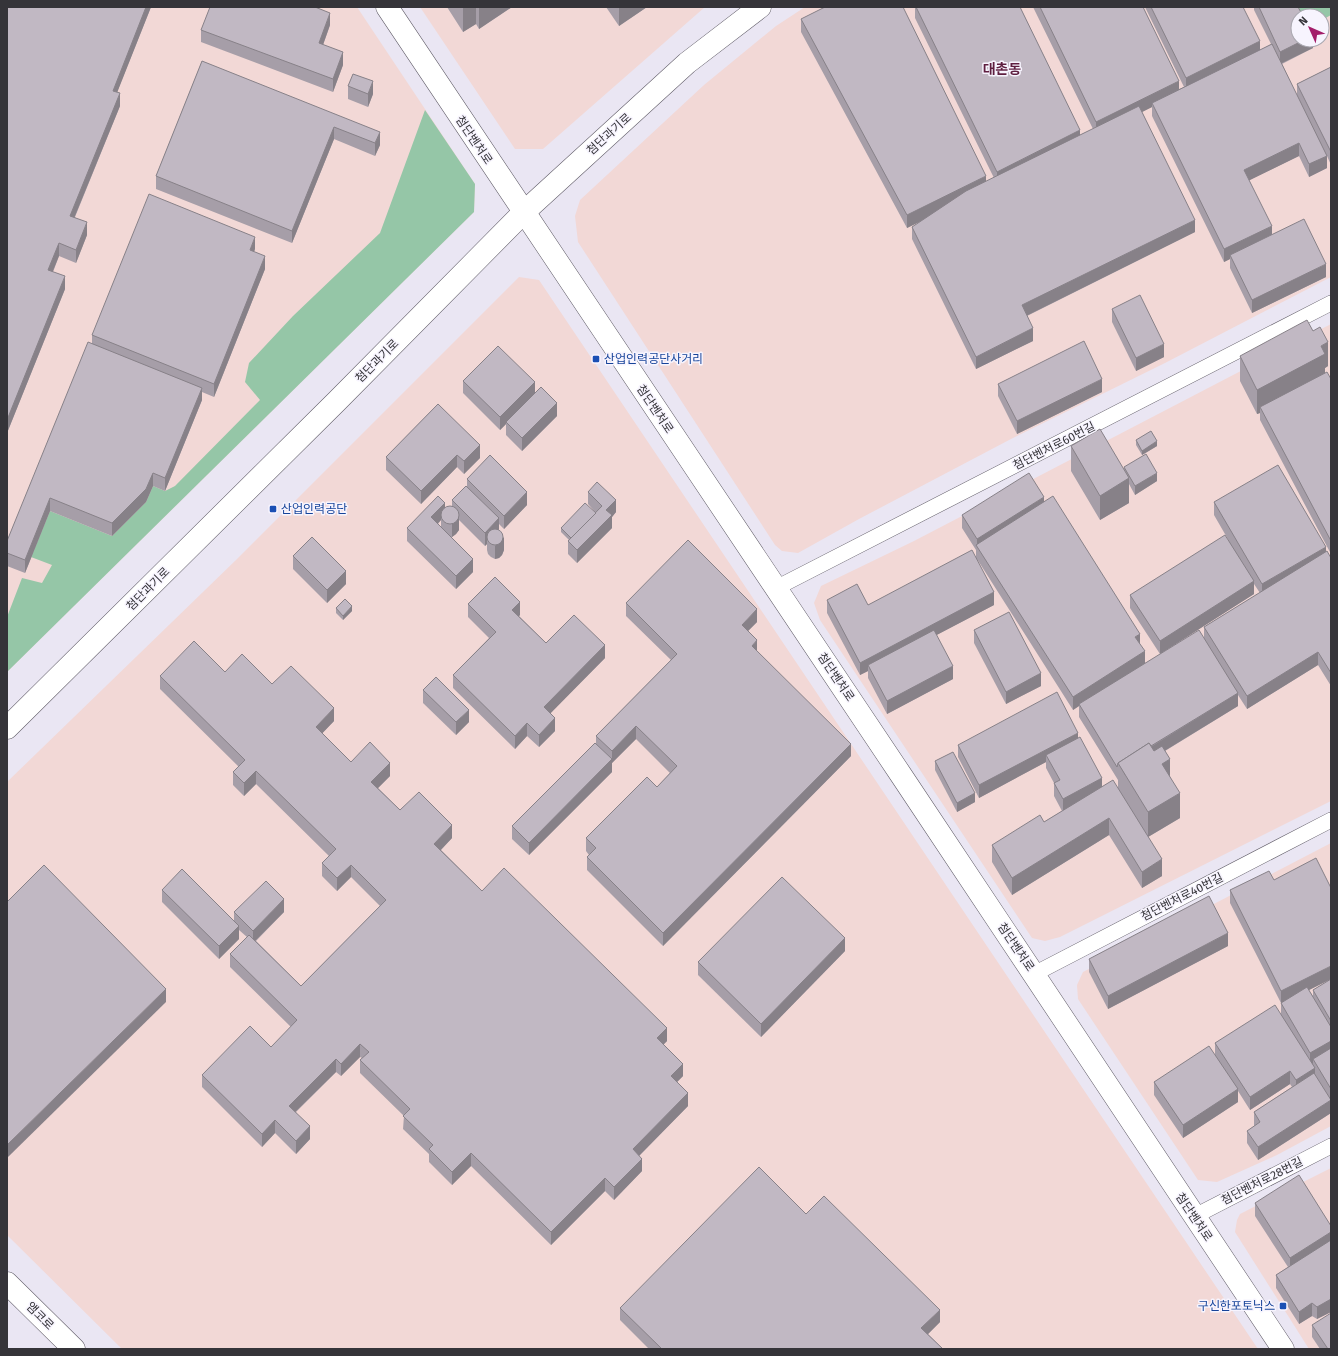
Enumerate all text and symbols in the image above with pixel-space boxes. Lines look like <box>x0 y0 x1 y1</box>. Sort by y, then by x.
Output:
north arrow <box>1290 8 1330 48</box>
text: N <box>1296 14 1310 28</box>
district label: 대촌동 <box>983 61 1021 78</box>
street label: 첨단과기로 <box>584 110 634 158</box>
street label: 첨단벤처로 <box>453 113 495 167</box>
street label: 첨단과기로 <box>353 337 401 385</box>
place label: 산업인력공단사거리 <box>604 352 703 366</box>
marker: 산업인력공단사거리 <box>591 354 601 364</box>
street label: 첨단벤처로 <box>634 382 676 436</box>
street label: 첨단벤처로60번길 <box>1011 419 1097 473</box>
place label: 산업인력공단 <box>281 502 347 516</box>
marker: 산업인력공단 <box>268 504 278 514</box>
street label: 첨단과기로 <box>124 565 172 613</box>
street label: 첨단벤처로 <box>815 650 857 704</box>
street label: 첨단벤처로40번길 <box>1139 870 1225 924</box>
street label: 첨단벤처로 <box>995 920 1037 974</box>
street label: 첨단벤처로28번길 <box>1219 1154 1305 1208</box>
street label: 첨단벤처로 <box>1173 1190 1215 1244</box>
street label: 앰코로 <box>23 1299 57 1333</box>
place label: 구신한포토닉스 <box>1198 1299 1275 1313</box>
marker: 구신한포토닉스 <box>1278 1301 1288 1311</box>

